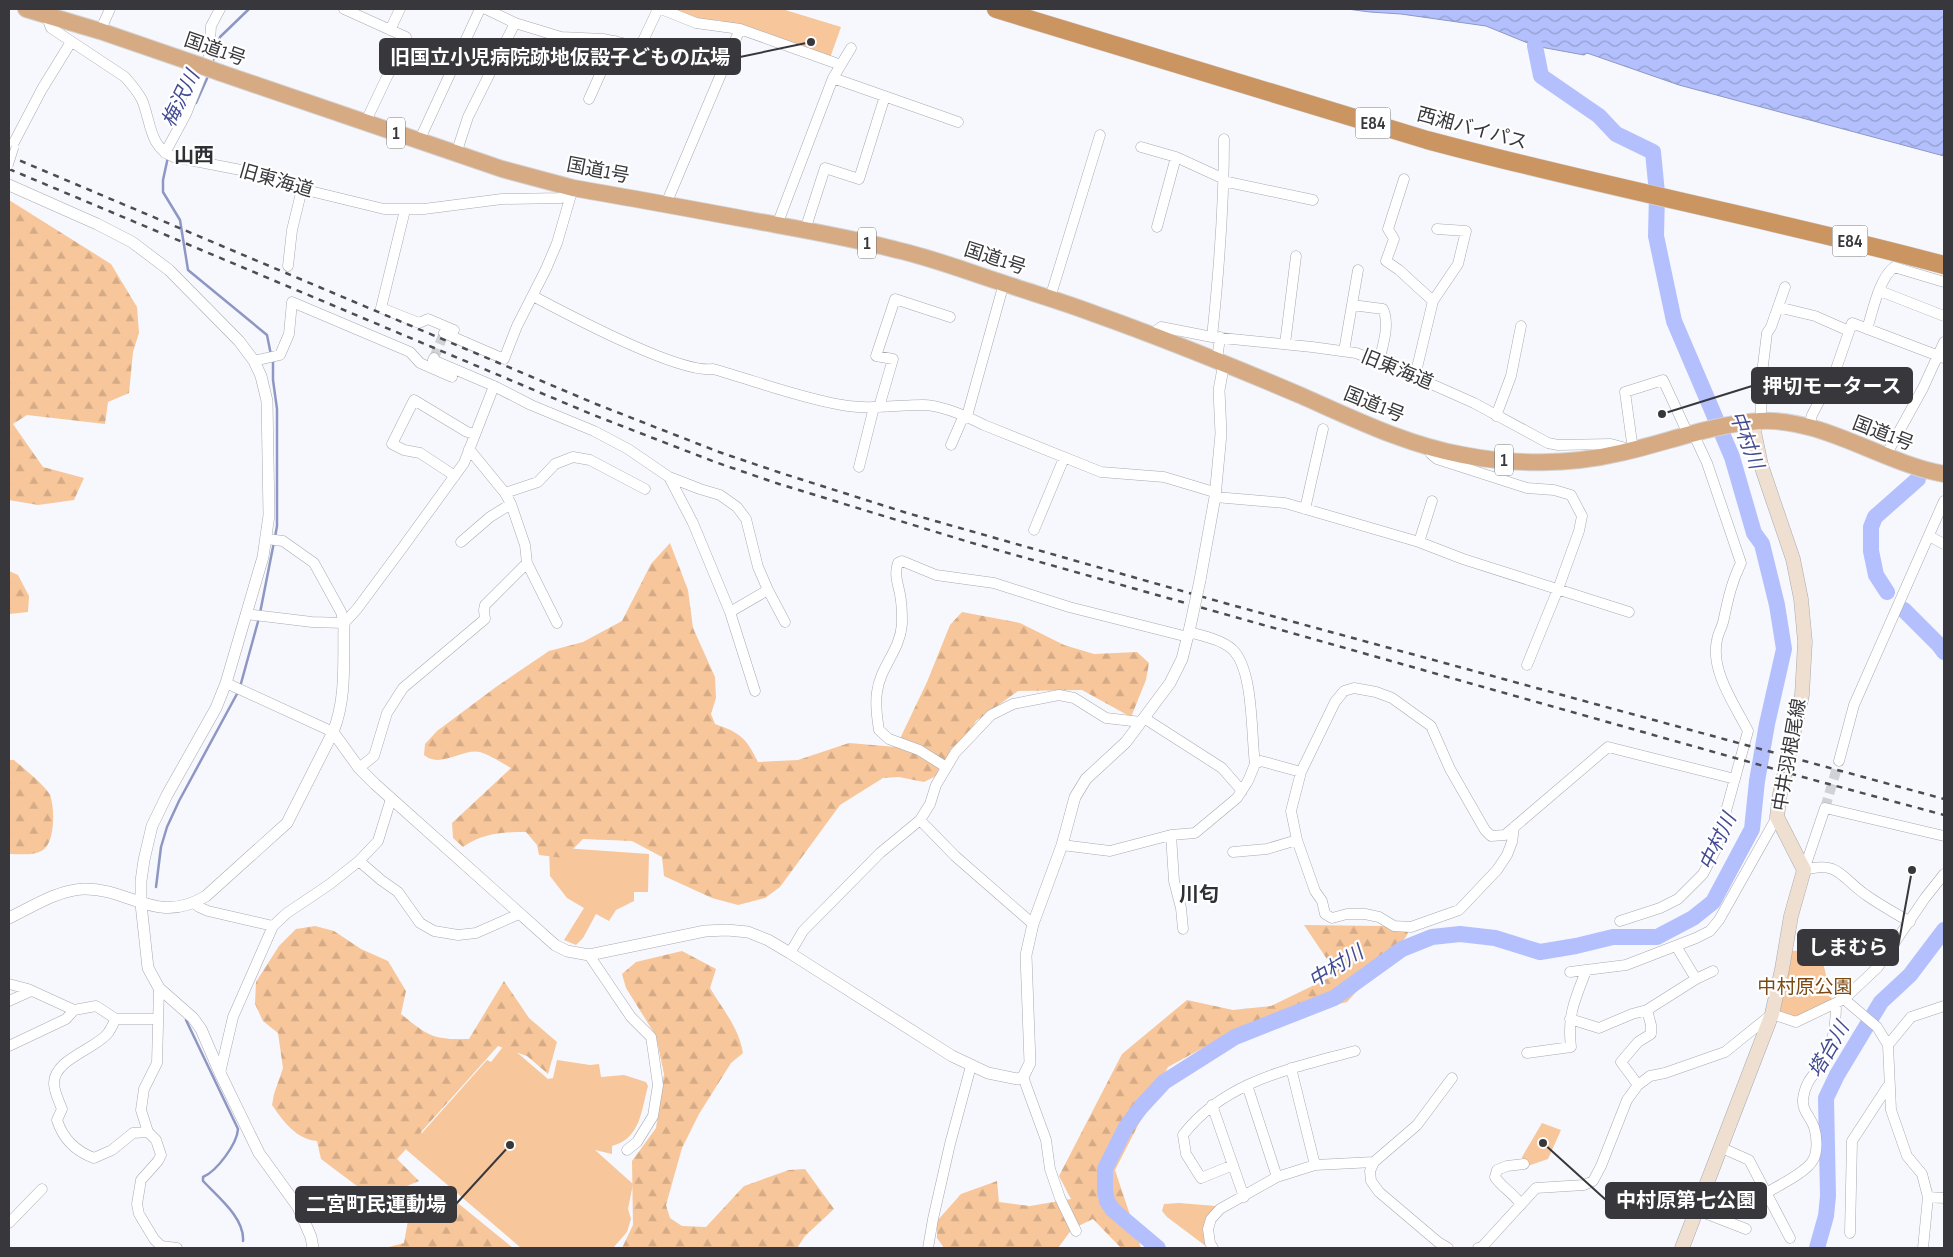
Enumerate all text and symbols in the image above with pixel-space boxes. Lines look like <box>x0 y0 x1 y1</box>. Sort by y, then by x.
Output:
street label: 国道1号 <box>181 29 249 71</box>
callout: 旧国立小児病院跡地仮設子どもの広場 <box>380 39 740 74</box>
text: 旧国立小児病院跡地仮設子どもの広場 <box>390 46 730 70</box>
water label: 梅沢川 <box>157 65 206 131</box>
street label: 西湘バイパス <box>1414 103 1530 155</box>
road number: E84 <box>1356 108 1390 138</box>
road number: 1 <box>387 118 405 148</box>
district label: 山西 <box>174 144 214 168</box>
street label: 国道1号 <box>565 154 631 188</box>
street label: 旧東海道 <box>236 159 316 203</box>
road number: E84 <box>1832 226 1868 256</box>
road number: 1 <box>858 228 876 258</box>
street label: 国道1号 <box>961 238 1029 280</box>
street label: 旧東海道 <box>1357 345 1437 395</box>
callout: 押切モータース <box>1752 368 1912 403</box>
text: 押切モータース <box>1763 375 1902 399</box>
street label: 国道1号 <box>1340 382 1408 428</box>
water label: 中村川 <box>1724 408 1769 474</box>
street label: 国道1号 <box>1849 412 1917 456</box>
road number: 1 <box>1495 444 1513 476</box>
street label: 中井羽根尾線 <box>1769 697 1811 813</box>
water label: 中村川 <box>1694 808 1742 874</box>
district label: 川匂 <box>1179 883 1219 907</box>
callout: しまむら <box>1798 930 1898 965</box>
text: しまむら <box>1808 936 1888 960</box>
water label: 中村川 <box>1304 940 1369 993</box>
park label: 中村原公園 <box>1757 976 1853 999</box>
water label: 塔台川 <box>1804 1016 1855 1082</box>
callout: 中村原第七公園 <box>1606 1183 1766 1218</box>
callout: 二宮町民運動場 <box>296 1187 456 1222</box>
text: 中村原第七公園 <box>1616 1189 1756 1213</box>
text: 二宮町民運動場 <box>306 1193 446 1217</box>

